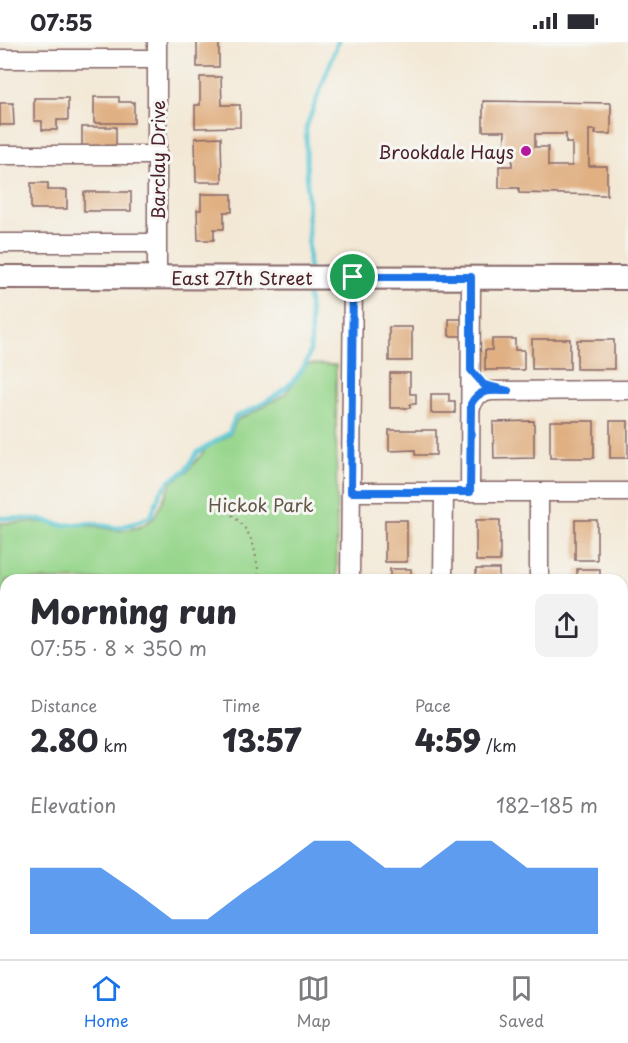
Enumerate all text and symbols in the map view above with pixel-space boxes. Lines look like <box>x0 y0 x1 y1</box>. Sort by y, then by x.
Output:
text: 07:55 <box>30 5 93 38</box>
street label: Barclay Drive <box>144 100 171 220</box>
place label: Brookdale Hays <box>378 138 514 165</box>
marker: Brookdale Hays <box>519 144 533 158</box>
pin <box>327 251 378 302</box>
icon: arrive <box>336 260 369 293</box>
street label: East 27th Street <box>171 264 313 291</box>
park label: Hickok Park <box>208 491 314 518</box>
text: Morning run <box>30 585 237 635</box>
button: share <box>535 594 598 657</box>
text: 07:55 · 8 × 350 m <box>30 633 207 663</box>
text: Distance <box>30 693 97 717</box>
text: Time <box>222 693 260 717</box>
text: Pace <box>415 693 451 717</box>
text: 2.80 <box>30 717 98 762</box>
text: 13:57 <box>222 717 301 762</box>
text: 4:59 <box>415 717 481 762</box>
text: km <box>98 733 128 757</box>
text: /km <box>481 733 517 757</box>
text: Elevation <box>30 790 116 820</box>
text: 182–185 m <box>496 790 598 820</box>
tab: Home <box>84 972 128 1032</box>
tab: Map <box>296 972 331 1032</box>
tab: Saved <box>499 972 544 1032</box>

